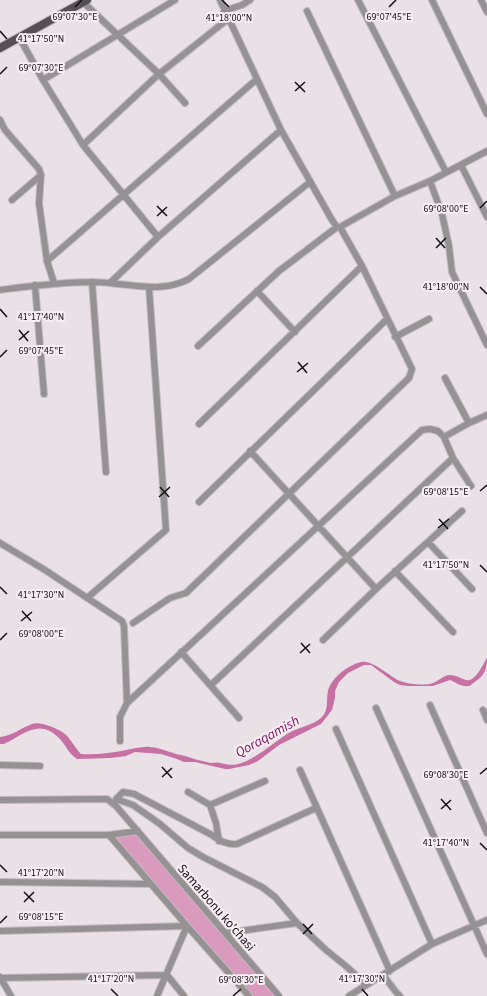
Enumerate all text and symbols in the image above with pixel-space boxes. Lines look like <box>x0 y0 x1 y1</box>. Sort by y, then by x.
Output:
text: 69°07'30"E <box>52 10 98 24</box>
text: 69°07'45"E <box>366 10 412 24</box>
text: 41°18'00"N <box>206 11 252 25</box>
text: 41°17'50"N <box>18 32 64 46</box>
text: 69°07'30"E <box>18 61 64 75</box>
text: 69°08'00"E <box>423 202 469 216</box>
text: 41°18'00"N <box>423 280 469 294</box>
text: 41°17'40"N <box>18 310 64 324</box>
text: 69°07'45"E <box>18 344 64 358</box>
text: 69°08'15"E <box>423 485 469 499</box>
text: 41°17'50"N <box>423 558 469 572</box>
text: 41°17'30"N <box>18 588 64 602</box>
text: 69°08'00"E <box>18 627 64 641</box>
water label: Qoraqamish <box>232 711 303 763</box>
text: 69°08'30"E <box>423 768 469 782</box>
text: 41°17'40"N <box>423 836 469 850</box>
street label: Samarbonu ko'chasi <box>173 860 259 955</box>
text: 41°17'20"N <box>18 866 64 880</box>
text: 69°08'15"E <box>18 910 64 924</box>
text: 41°17'20"N <box>88 972 134 986</box>
text: 41°17'30"N <box>339 972 385 986</box>
text: 69°08'30"E <box>218 973 264 987</box>

